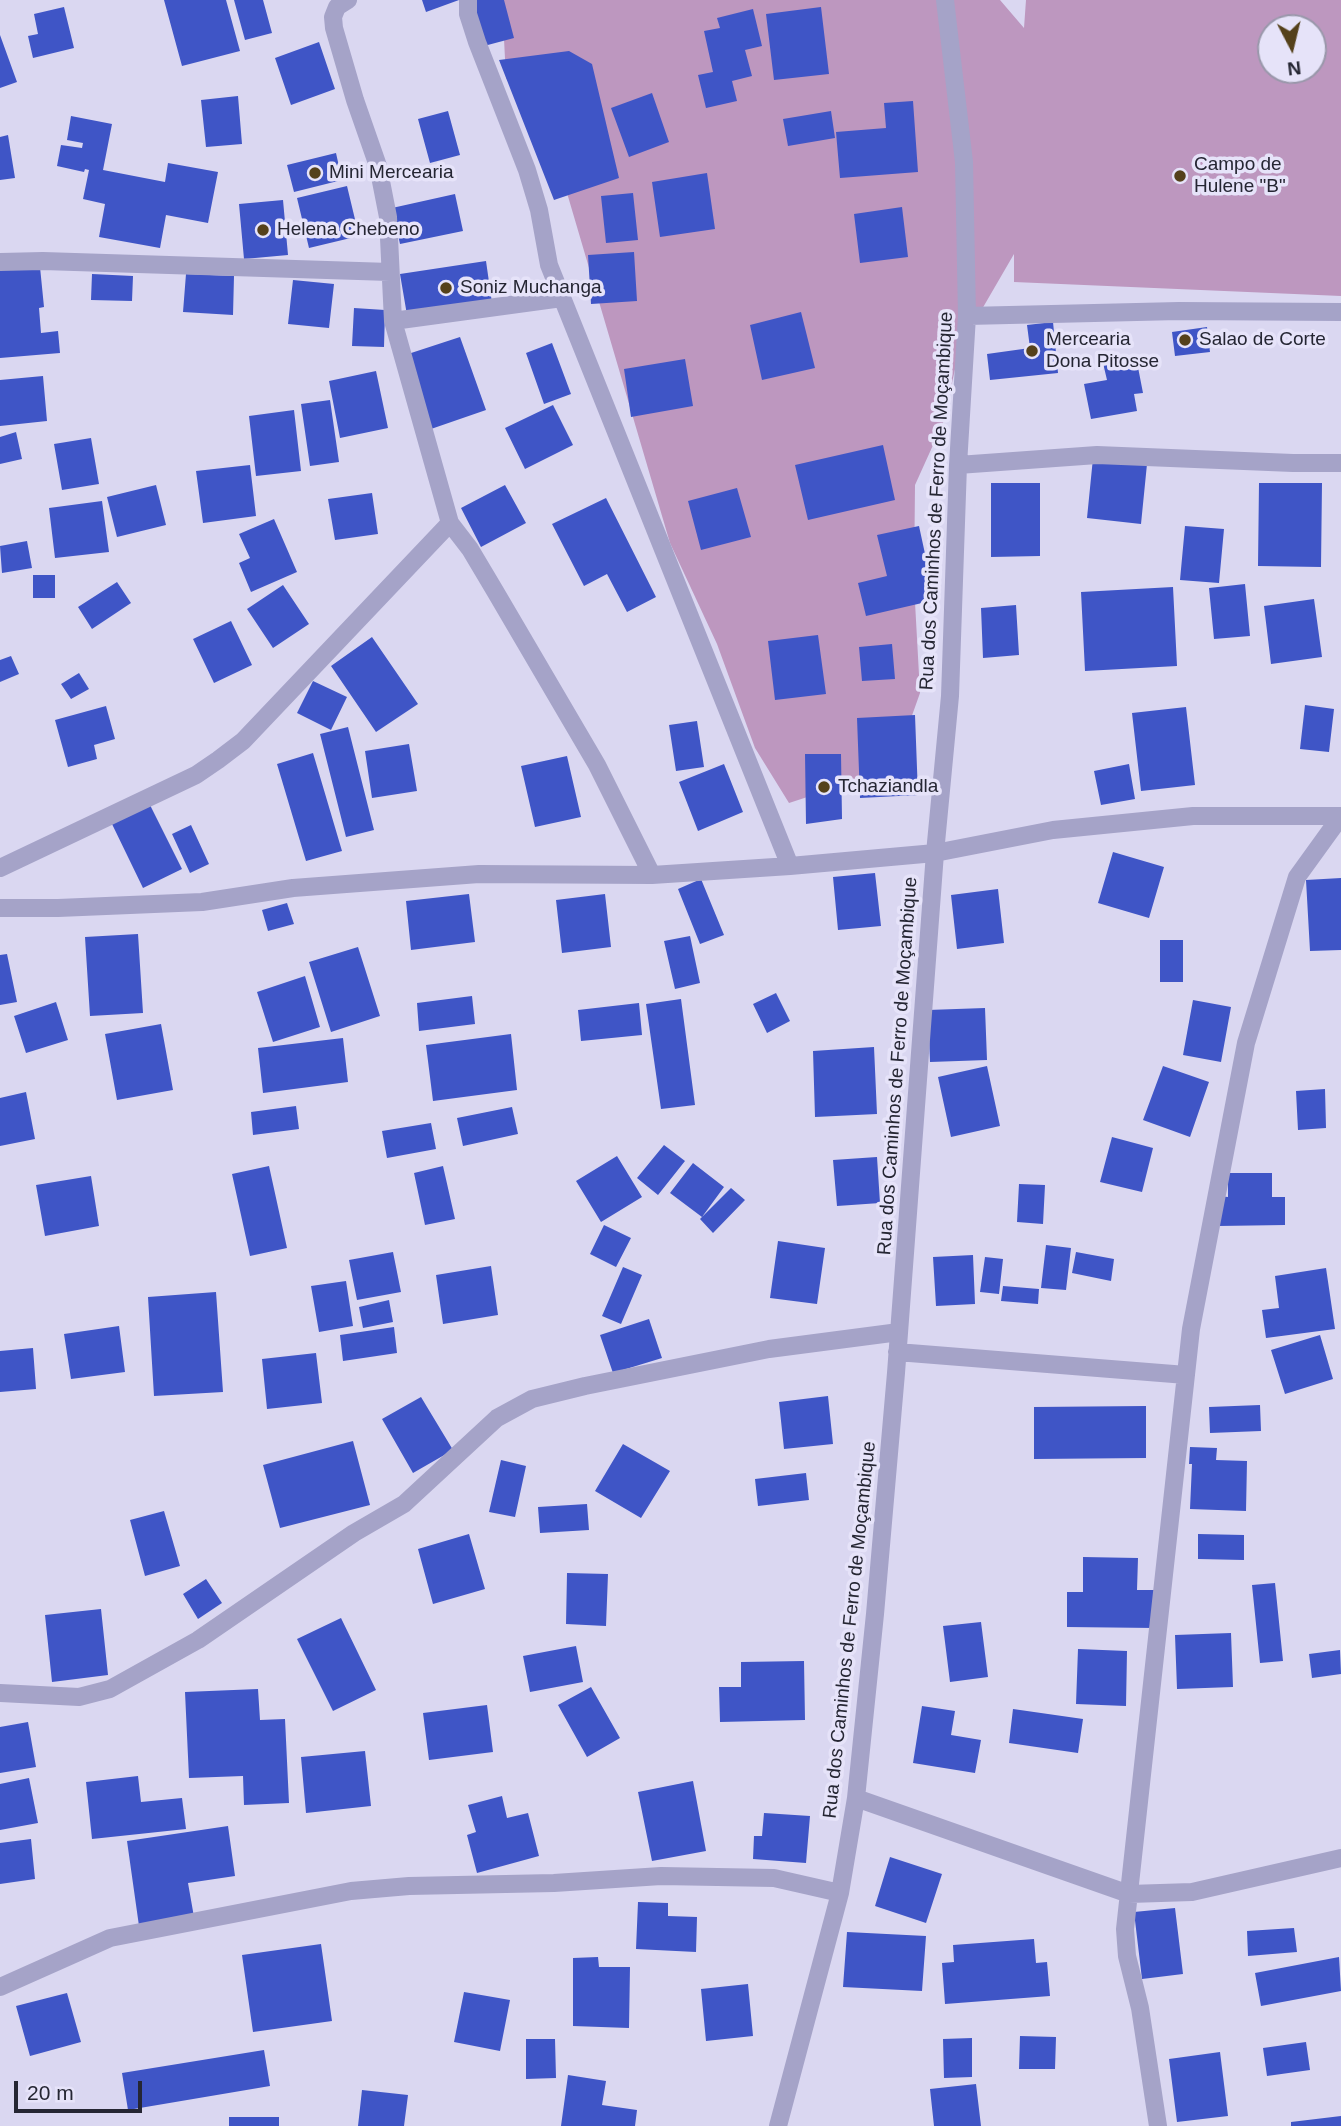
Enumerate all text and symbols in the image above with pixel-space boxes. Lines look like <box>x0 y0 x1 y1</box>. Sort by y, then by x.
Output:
north arrow <box>1257 14 1327 84</box>
text: N <box>1286 57 1302 80</box>
place label: Campo de Hulene "B" <box>1194 154 1286 198</box>
place label: Mini Mercearia <box>329 162 454 184</box>
marker: Mini Mercearia <box>307 165 323 181</box>
marker: Campo de Hulene "B" <box>1172 168 1188 184</box>
place label: Helena Chebeno <box>277 219 420 241</box>
marker: Helena Chebeno <box>255 222 271 238</box>
place label: Soniz Muchanga <box>460 277 602 299</box>
marker: Soniz Muchanga <box>438 280 454 296</box>
street label: Rua dos Caminhos de Ferro de Moçambique <box>916 311 958 691</box>
place label: Mercearia Dona Pitosse <box>1046 329 1159 373</box>
place label: Salao de Corte <box>1199 329 1326 351</box>
marker: Salao de Corte <box>1177 332 1193 348</box>
marker: Mercearia Dona Pitosse <box>1024 343 1040 359</box>
place label: Tchaziandla <box>838 776 938 798</box>
marker: Tchaziandla <box>816 779 832 795</box>
street label: Rua dos Caminhos de Ferro de Moçambique <box>873 876 923 1256</box>
street label: Rua dos Caminhos de Ferro de Moçambique <box>819 1440 881 1820</box>
scale bar <box>18 2066 145 2110</box>
text: 20 m <box>27 2081 74 2104</box>

